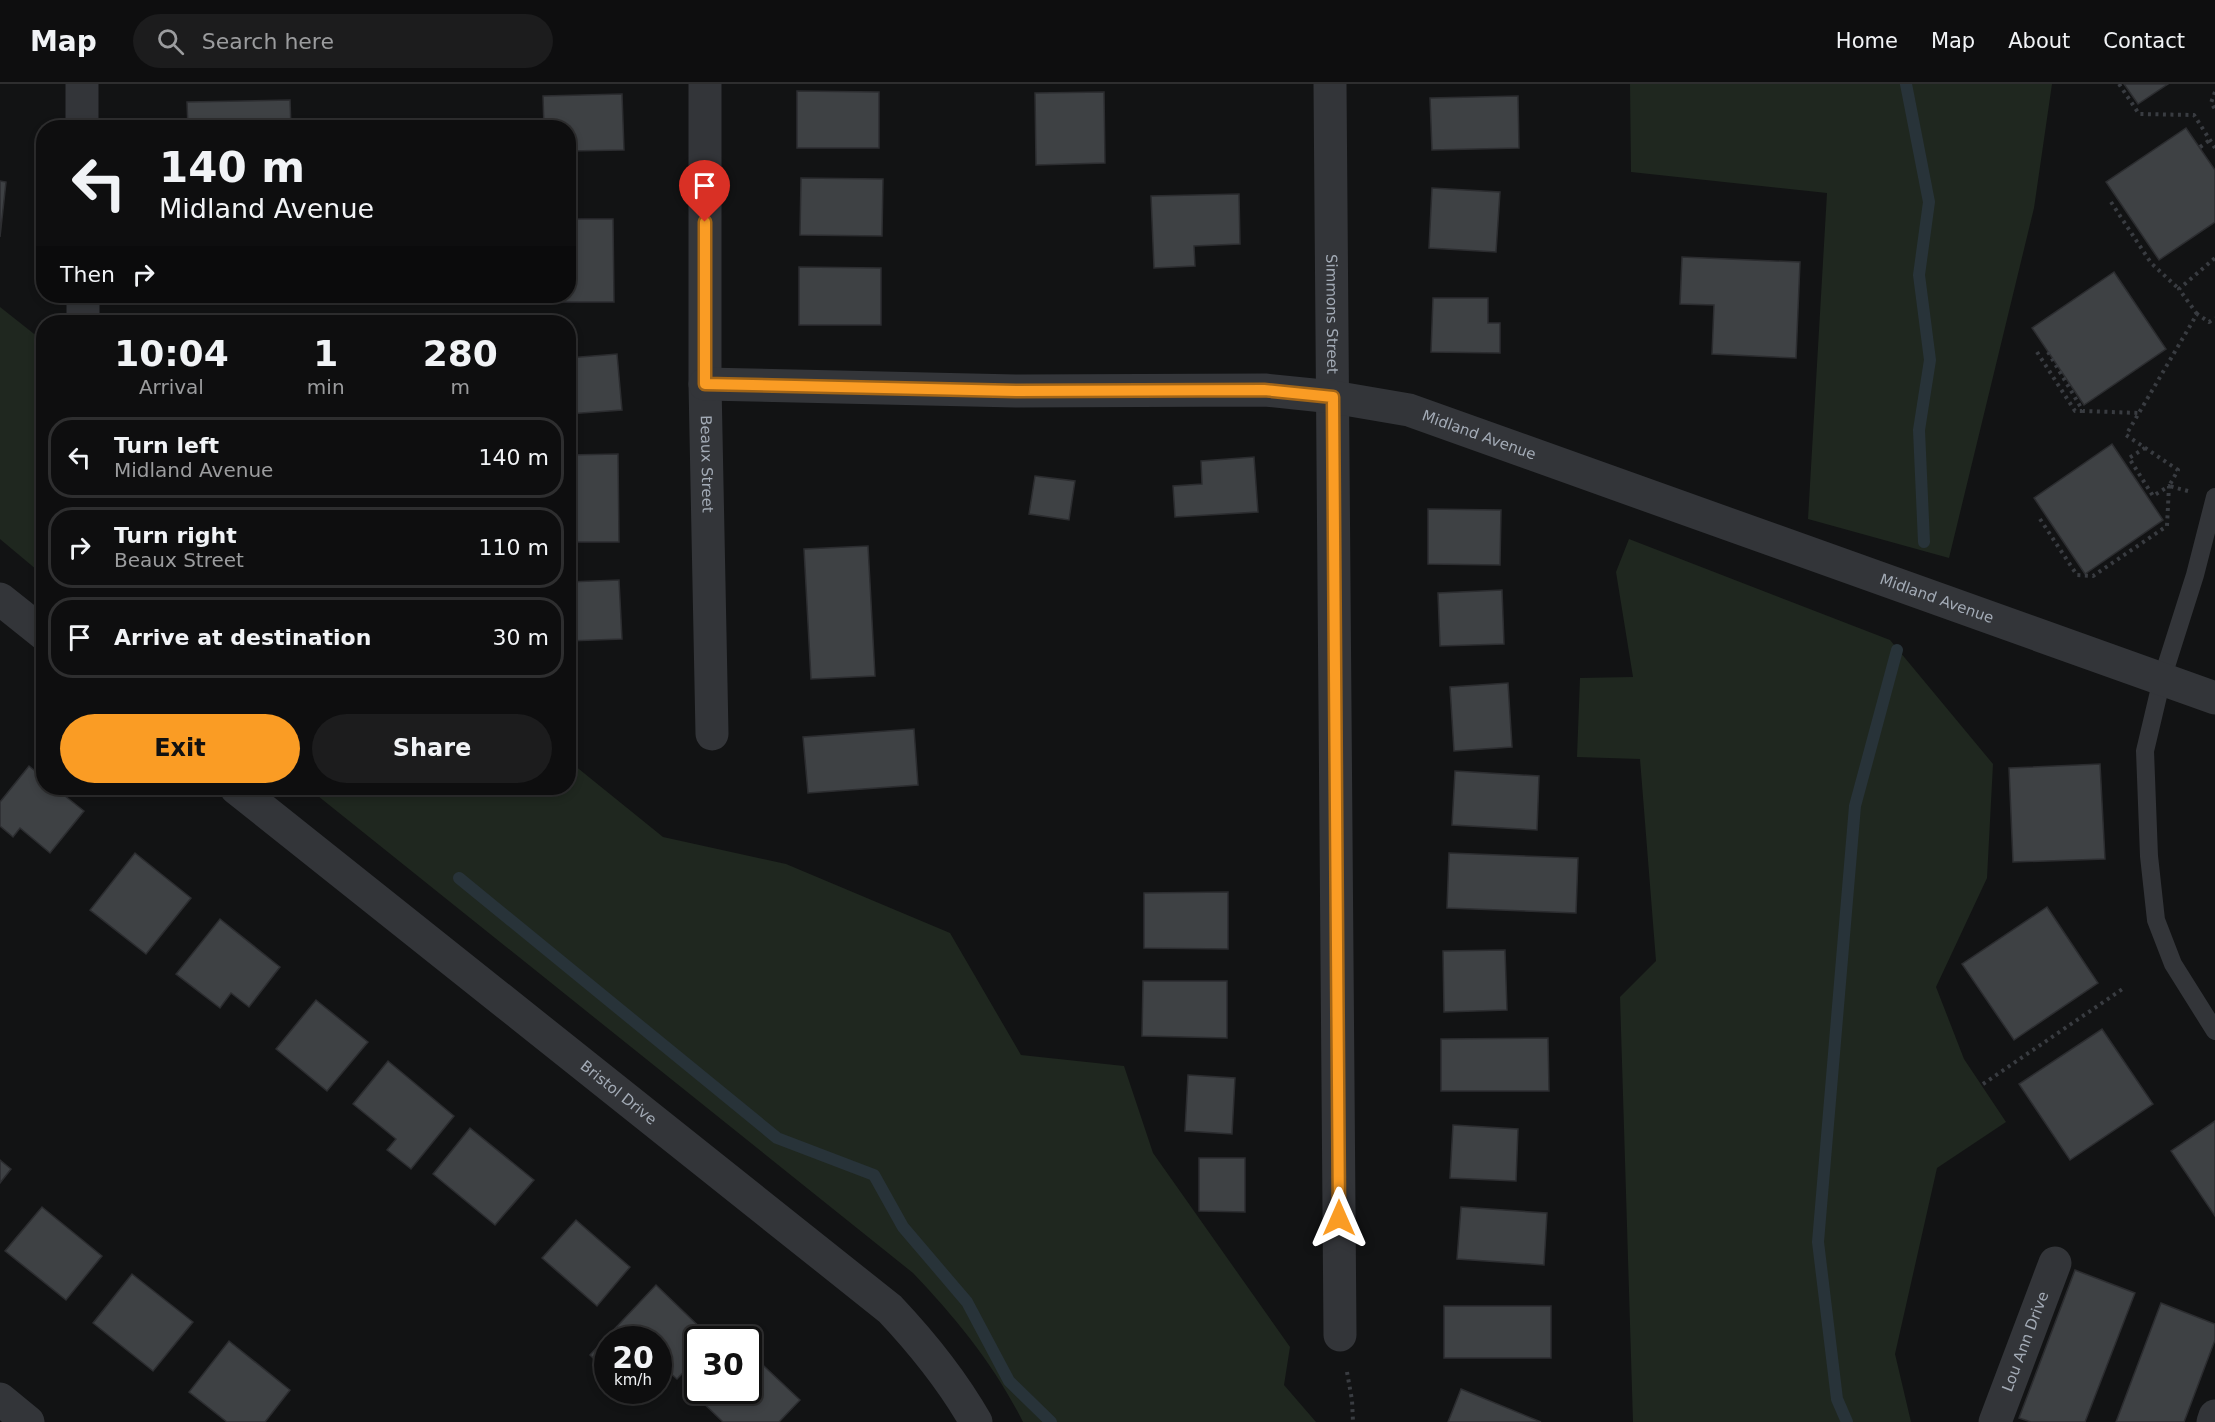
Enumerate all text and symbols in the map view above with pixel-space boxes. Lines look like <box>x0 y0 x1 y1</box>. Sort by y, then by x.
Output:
search box <box>133 14 553 68</box>
text: Map <box>30 25 97 58</box>
icon: search <box>154 25 187 58</box>
text: Search here <box>202 29 334 54</box>
text: Home <box>1836 29 1898 53</box>
text: Map <box>1931 29 1975 53</box>
text: About <box>2008 29 2070 53</box>
text: Contact <box>2103 29 2185 53</box>
text: 140 m <box>159 143 305 192</box>
icon: left <box>60 144 138 222</box>
pin <box>679 160 730 222</box>
icon: arrive <box>688 169 721 202</box>
text: Midland Avenue <box>159 193 374 224</box>
street label: Simmons Street <box>1322 254 1341 374</box>
icon: right <box>127 258 160 291</box>
text: Then <box>60 262 115 287</box>
text: 10:04 <box>114 333 229 374</box>
text: 1 <box>313 333 338 374</box>
text: 280 <box>423 333 498 374</box>
text: Arrival <box>139 375 204 399</box>
text: min <box>307 375 345 399</box>
text: m <box>451 375 470 399</box>
street label: Midland Avenue <box>1420 406 1538 464</box>
street label: Beaux Street <box>697 415 717 513</box>
text: Turn left <box>114 433 219 458</box>
icon: left <box>63 441 96 474</box>
text: 140 m <box>479 445 549 470</box>
text: Midland Avenue <box>114 458 273 482</box>
text: Turn right <box>114 523 237 548</box>
icon: right <box>63 531 96 564</box>
text: 110 m <box>479 535 549 560</box>
text: Beaux Street <box>114 548 244 572</box>
street label: Midland Avenue <box>1877 570 1996 627</box>
icon: arrive <box>63 621 96 654</box>
text: Arrive at destination <box>114 625 371 650</box>
text: 30 m <box>493 625 549 650</box>
button: Exit <box>60 714 300 783</box>
button: Share <box>312 714 552 783</box>
street label: Bristol Drive <box>577 1057 660 1129</box>
position arrow <box>1307 1186 1371 1250</box>
street label: Lou Ann Drive <box>1998 1289 2052 1394</box>
speed limit sign: 30 <box>684 1326 762 1404</box>
text: 20 <box>612 1340 654 1375</box>
text: km/h <box>614 1371 652 1389</box>

